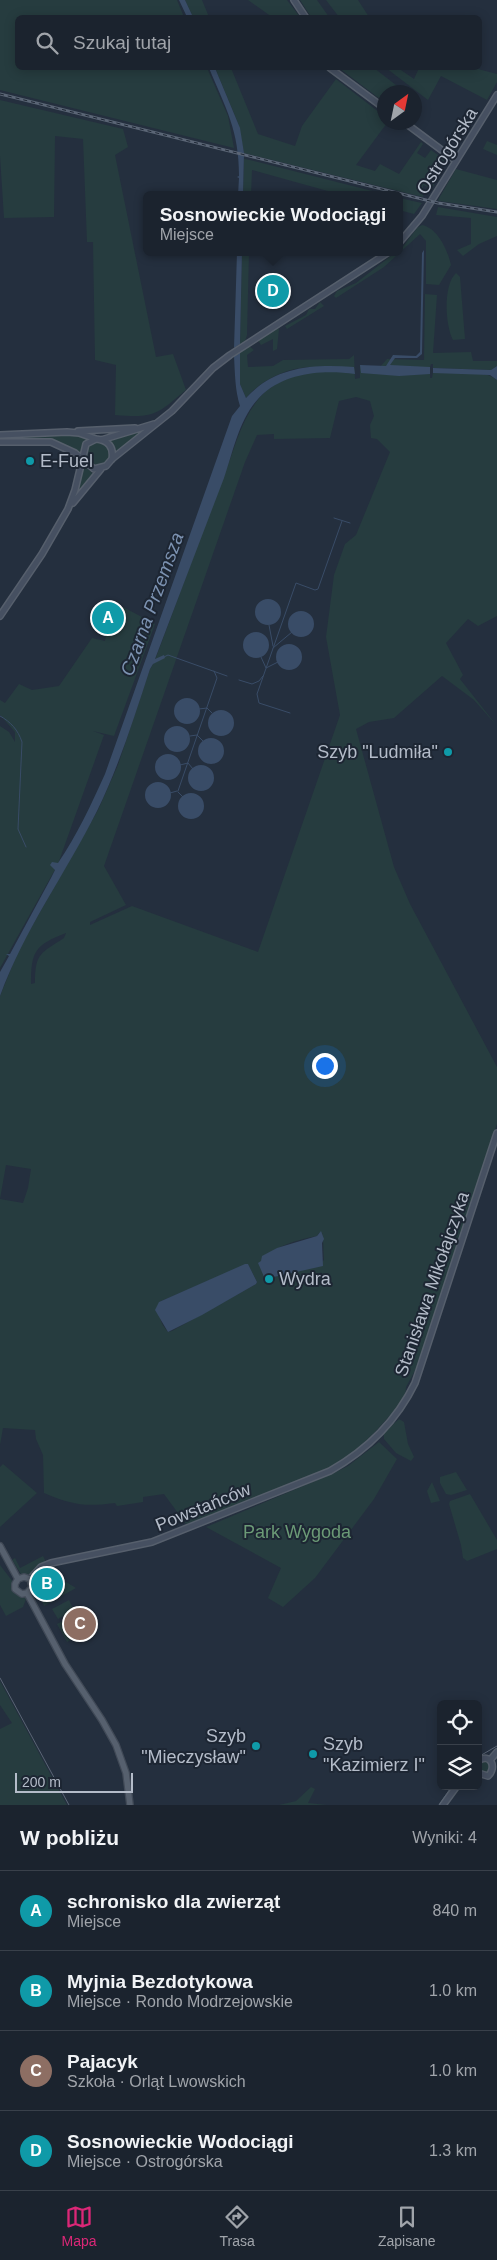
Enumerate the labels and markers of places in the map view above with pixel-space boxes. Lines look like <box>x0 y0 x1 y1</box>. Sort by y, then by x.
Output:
pin: D <box>257 272 289 310</box>
place label: E-Fuel <box>40 451 93 471</box>
marker: E-Fuel <box>24 455 36 467</box>
pin: A <box>92 599 124 637</box>
place label: Szyb "Ludmiła" <box>317 742 438 762</box>
marker: Szyb "Ludmiła" <box>442 746 454 758</box>
place label: Wydra <box>279 1269 332 1289</box>
marker: Wydra <box>263 1273 275 1285</box>
pin: B <box>31 1565 63 1603</box>
pin: C <box>64 1605 96 1643</box>
place label: Szyb "Mieczysław" <box>141 1726 246 1767</box>
place label: Szyb "Kazimierz I" <box>323 1734 425 1775</box>
marker: Szyb "Mieczysław" <box>250 1740 262 1752</box>
marker: Szyb "Kazimierz I" <box>307 1748 319 1760</box>

